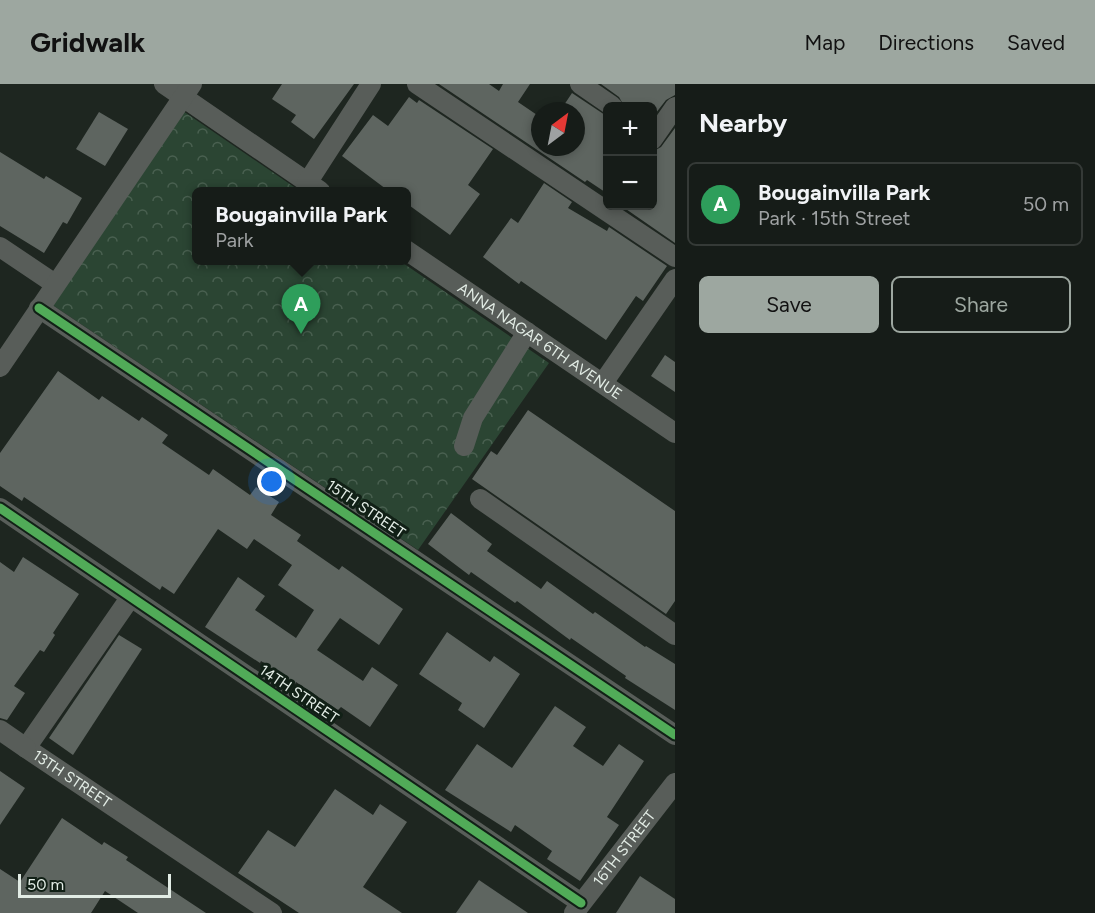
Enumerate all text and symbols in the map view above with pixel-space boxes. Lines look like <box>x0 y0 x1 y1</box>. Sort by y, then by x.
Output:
text: Gridwalk <box>30 25 145 59</box>
text: Map <box>804 30 845 55</box>
text: Directions <box>878 30 974 55</box>
text: Saved <box>1007 30 1065 55</box>
north arrow <box>531 102 585 156</box>
map controls <box>603 102 657 210</box>
button: + <box>603 102 657 156</box>
text: Nearby <box>699 107 787 139</box>
button: − <box>603 156 657 210</box>
text: Bougainvilla Park <box>758 179 930 206</box>
popup <box>192 187 411 265</box>
text: A <box>713 192 728 216</box>
text: 50 m <box>1023 192 1069 216</box>
text: Bougainvilla Park <box>215 201 388 228</box>
text: Park · 15th Street <box>758 206 910 230</box>
text: Park <box>215 228 253 252</box>
button: Save <box>699 276 879 333</box>
button: Share <box>891 276 1071 333</box>
street label: ANNA NAGAR 6TH AVENUE <box>454 279 626 403</box>
pin: A <box>282 284 320 334</box>
your location <box>257 467 286 496</box>
street label: 15TH STREET <box>323 476 409 542</box>
street label: 14TH STREET <box>256 661 343 727</box>
street label: 13TH STREET <box>29 746 115 812</box>
street label: 16TH STREET <box>589 806 660 890</box>
scale bar <box>18 871 171 898</box>
text: 50 m <box>27 875 64 894</box>

